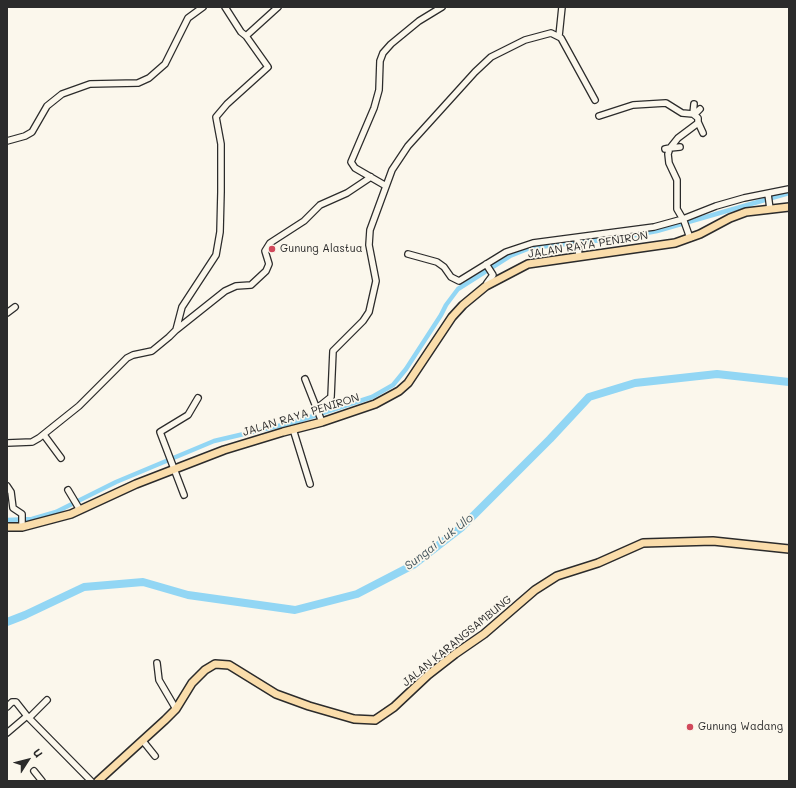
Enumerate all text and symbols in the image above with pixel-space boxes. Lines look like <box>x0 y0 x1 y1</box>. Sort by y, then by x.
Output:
street label: JALAN RAYA PENIRON <box>527 229 649 261</box>
place label: Gunung Alastua <box>280 242 363 256</box>
marker: Gunung Alastua <box>267 244 277 254</box>
street label: JALAN RAYA PENIRON <box>241 391 361 439</box>
water label: Sungai Luk Ulo <box>402 511 476 573</box>
street label: JALAN KARANGSAMBUNG <box>400 593 514 689</box>
place label: Gunung Wadang <box>698 720 783 734</box>
marker: Gunung Wadang <box>685 722 695 732</box>
north arrow <box>8 740 48 780</box>
text: U <box>30 745 46 760</box>

